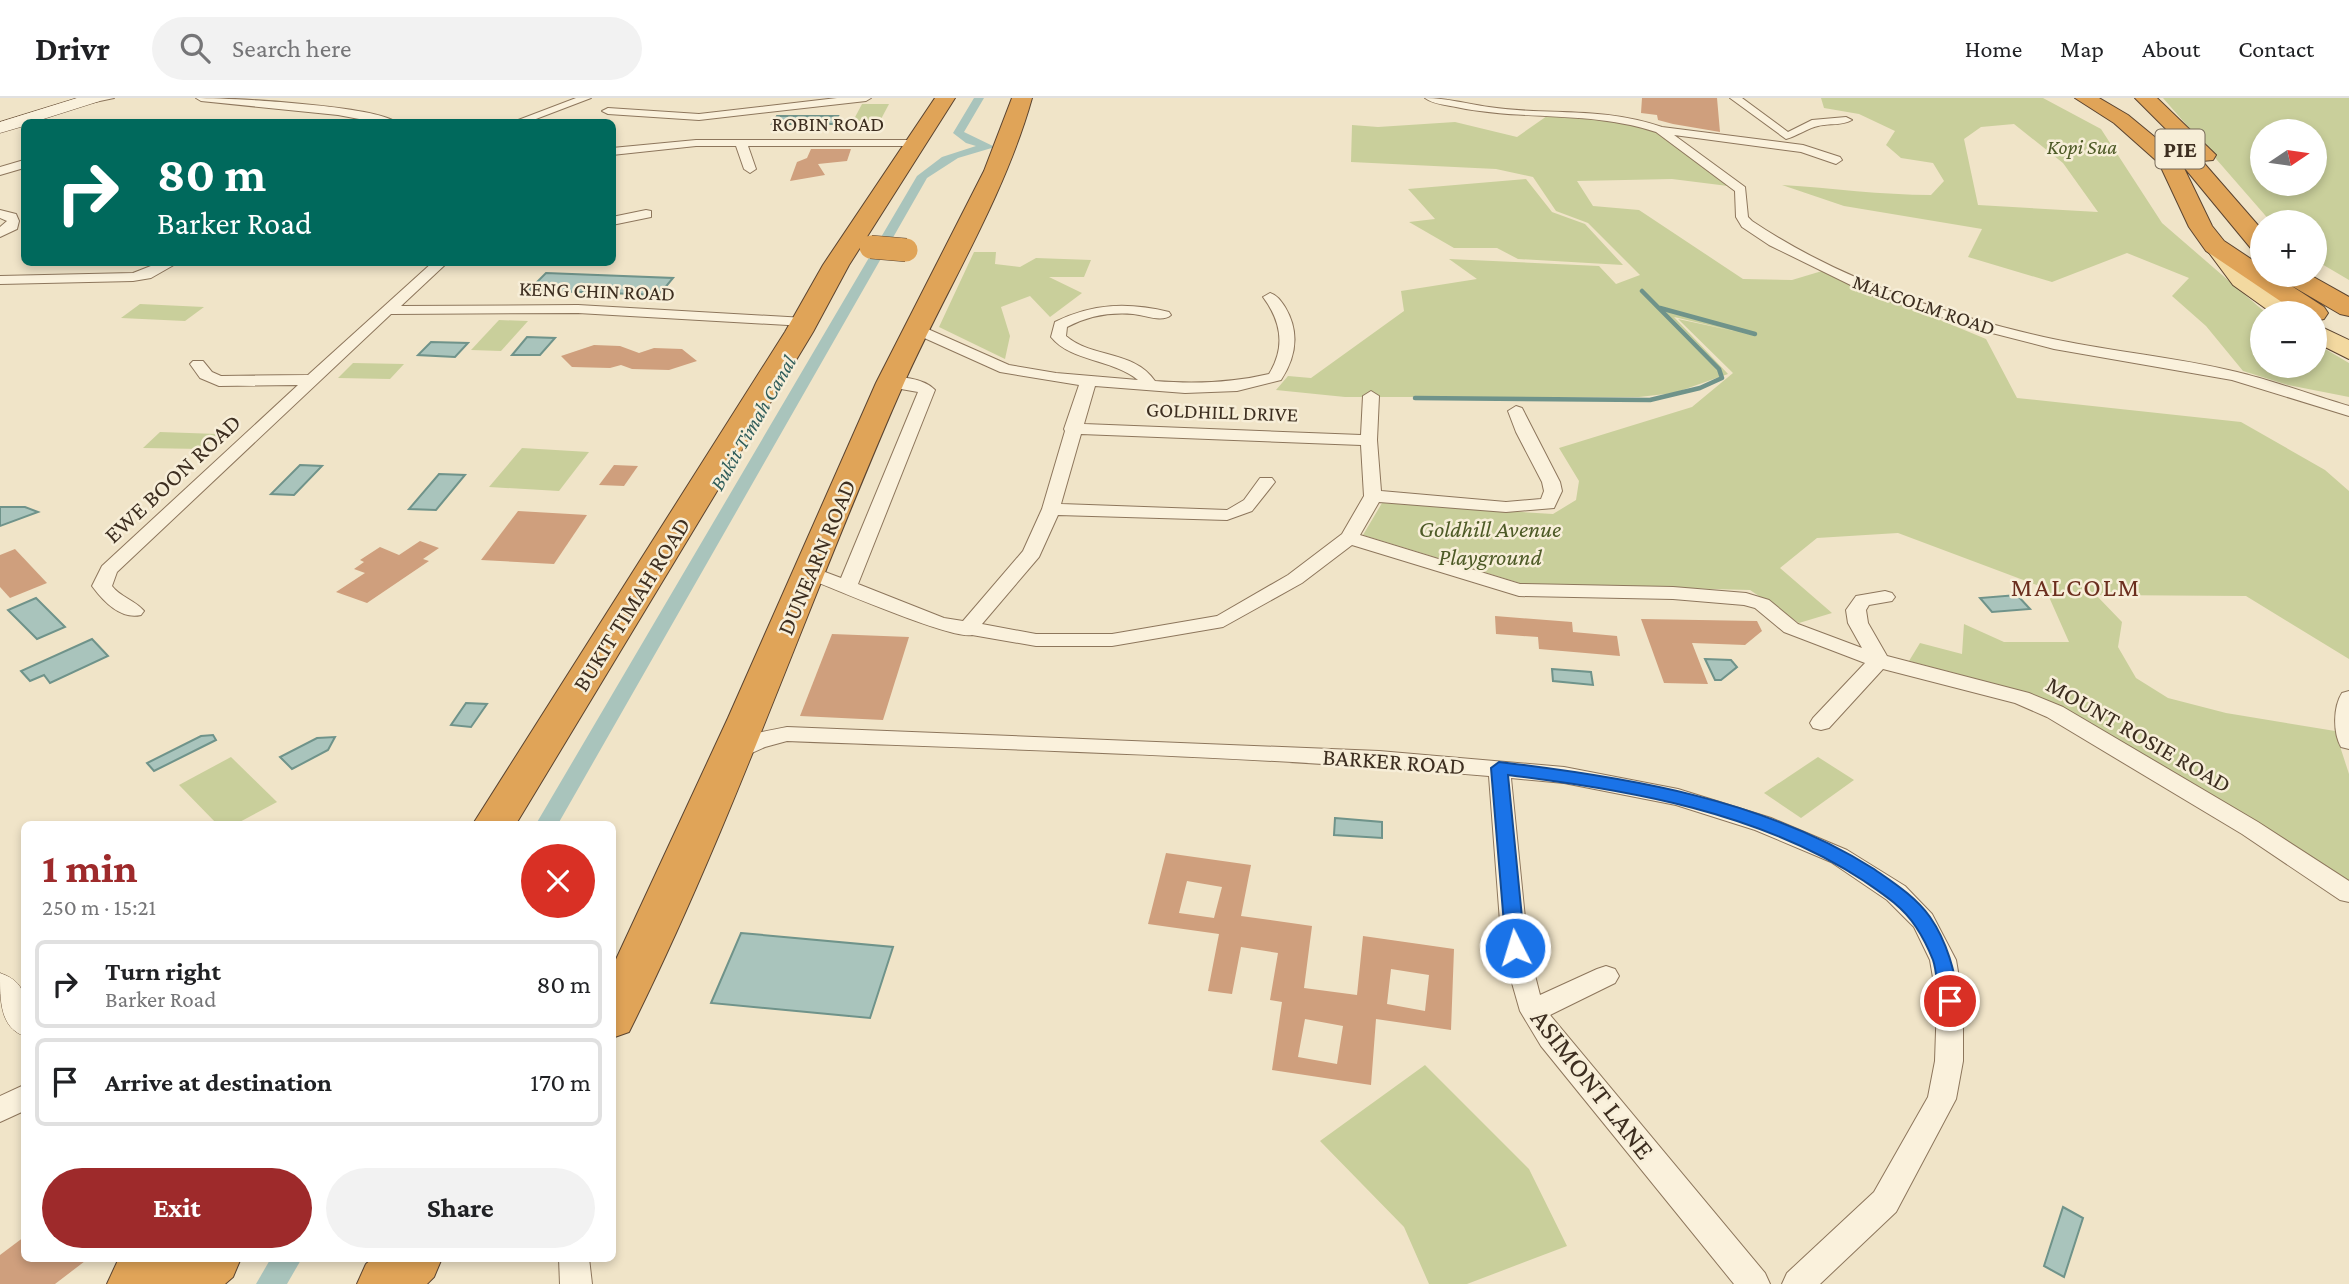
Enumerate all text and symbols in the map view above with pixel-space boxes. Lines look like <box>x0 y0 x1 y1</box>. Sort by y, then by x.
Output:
search box <box>152 17 642 80</box>
icon: search <box>176 29 214 67</box>
text: Drivr <box>35 30 110 67</box>
text: Search here <box>232 34 351 63</box>
text: Home <box>1965 35 2022 62</box>
text: Map <box>2060 35 2104 62</box>
text: About <box>2142 35 2200 62</box>
text: Contact <box>2238 35 2314 62</box>
street label: ROBIN ROAD <box>772 112 884 136</box>
north arrow <box>2250 119 2328 196</box>
map controls <box>2250 119 2327 378</box>
road number: PIE <box>2156 130 2204 168</box>
park label: Kopi Sua <box>2047 135 2117 159</box>
icon: right <box>42 147 133 238</box>
text: 80 m <box>157 147 266 202</box>
text: Barker Road <box>157 205 312 241</box>
button: + <box>2250 210 2327 287</box>
street label: MALCOLM ROAD <box>1850 269 1998 341</box>
street label: KENG CHIN ROAD <box>519 276 675 306</box>
button: − <box>2250 301 2327 378</box>
water label: Bukit Timah Canal <box>705 351 802 494</box>
street label: GOLDHILL DRIVE <box>1146 397 1298 427</box>
street label: EWE BOON ROAD <box>98 408 246 548</box>
street label: DUNEARN ROAD <box>771 475 861 639</box>
street label: BUKIT TIMAH ROAD <box>567 512 695 696</box>
park label: Goldhill Avenue Playground <box>1419 515 1561 570</box>
district label: MALCOLM <box>2011 573 2141 602</box>
street label: MOUNT ROSIE ROAD <box>2042 670 2236 798</box>
street label: BARKER ROAD <box>1322 743 1466 779</box>
text: 1 min <box>42 844 138 891</box>
button: close <box>521 844 595 918</box>
text: 250 m · 15:21 <box>42 894 156 920</box>
position arrow <box>1478 911 1552 985</box>
text: Turn right <box>105 957 221 986</box>
icon: right <box>46 965 84 1003</box>
text: 80 m <box>537 970 591 999</box>
pin <box>1920 971 1980 1031</box>
icon: arrive <box>1931 982 1969 1020</box>
text: Barker Road <box>105 986 216 1012</box>
street label: ASIMONT LANE <box>1525 1003 1661 1165</box>
icon: arrive <box>46 1063 84 1101</box>
text: Arrive at destination <box>105 1068 332 1097</box>
text: 170 m <box>530 1068 591 1097</box>
button: Exit <box>42 1168 312 1248</box>
button: Share <box>326 1168 595 1248</box>

